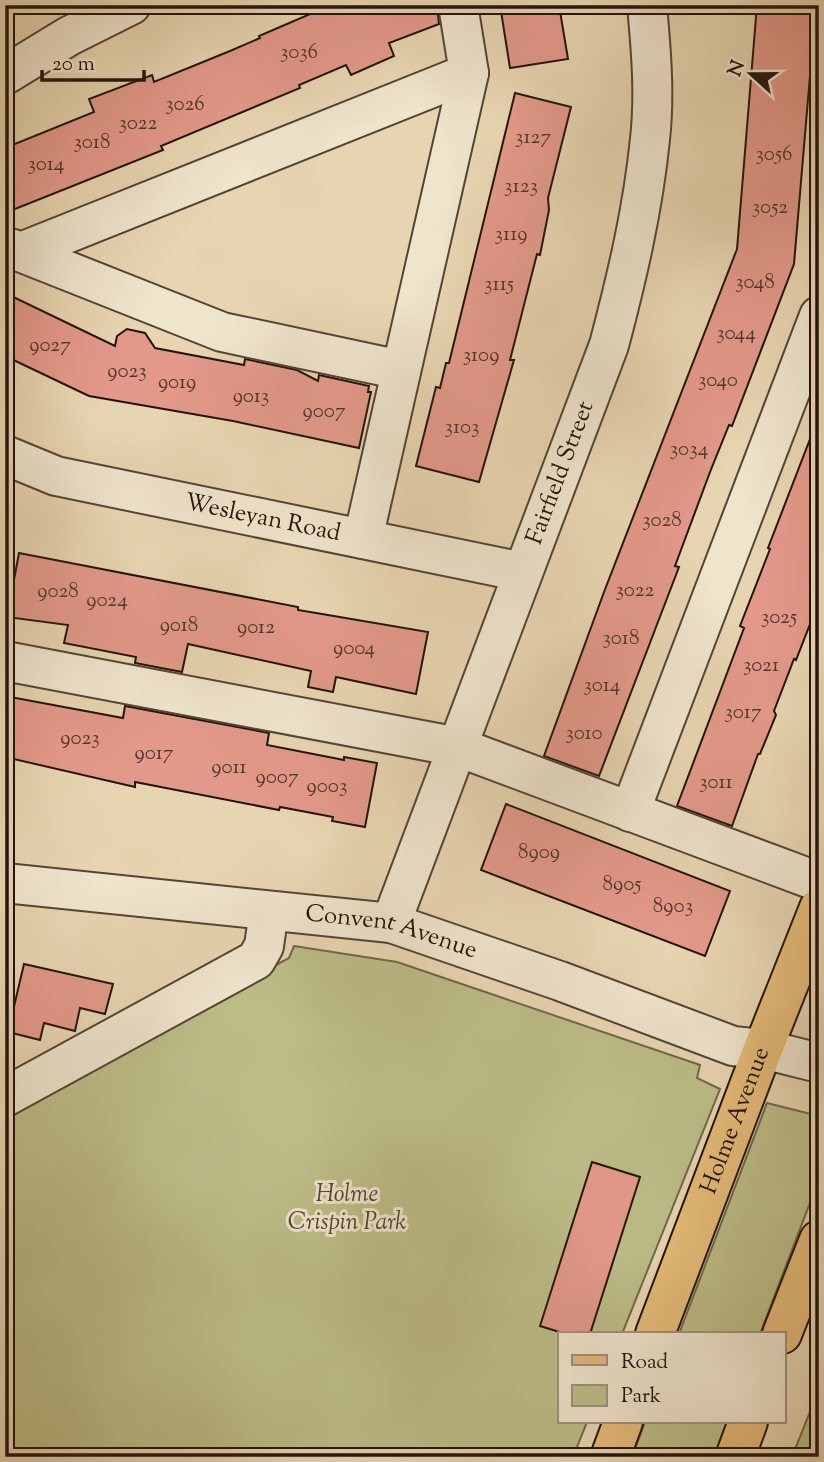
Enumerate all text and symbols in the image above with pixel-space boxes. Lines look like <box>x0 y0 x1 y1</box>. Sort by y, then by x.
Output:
scale bar <box>42 38 144 82</box>
house number: 3036 <box>280 38 318 68</box>
north arrow <box>716 38 786 108</box>
text: 20 m <box>52 50 95 80</box>
text: N <box>722 57 753 81</box>
house number: 3026 <box>165 90 205 120</box>
house number: 3022 <box>119 109 158 139</box>
house number: 3127 <box>515 123 551 153</box>
house number: 3018 <box>74 128 110 158</box>
house number: 3056 <box>755 140 793 170</box>
house number: 3014 <box>28 150 64 180</box>
house number: 3123 <box>504 172 538 202</box>
house number: 3052 <box>752 193 788 223</box>
house number: 3119 <box>495 220 527 250</box>
house number: 3048 <box>735 268 775 298</box>
house number: 3115 <box>484 270 514 300</box>
house number: 3044 <box>716 319 756 349</box>
house number: 9027 <box>29 331 71 361</box>
house number: 3109 <box>463 341 499 371</box>
house number: 9023 <box>107 357 147 387</box>
house number: 3040 <box>698 366 738 396</box>
house number: 9019 <box>158 368 196 398</box>
house number: 9013 <box>233 382 269 412</box>
street label: Fairfield Street <box>518 396 603 550</box>
house number: 9007 <box>303 397 346 427</box>
house number: 3103 <box>444 413 480 443</box>
house number: 3034 <box>670 435 708 465</box>
street label: Wesleyan Road <box>181 486 344 551</box>
house number: 3028 <box>642 506 682 536</box>
house number: 3022 <box>616 576 655 606</box>
house number: 9028 <box>37 577 79 607</box>
house number: 9024 <box>86 586 128 616</box>
house number: 3025 <box>761 603 797 633</box>
house number: 9018 <box>160 611 198 641</box>
house number: 9012 <box>237 613 275 643</box>
house number: 3018 <box>603 624 639 654</box>
house number: 9004 <box>333 634 375 664</box>
house number: 3021 <box>743 651 779 681</box>
house number: 3014 <box>584 671 620 701</box>
house number: 3017 <box>725 698 762 728</box>
house number: 3010 <box>565 719 603 749</box>
house number: 9023 <box>60 724 100 754</box>
house number: 9017 <box>135 739 174 769</box>
house number: 9011 <box>211 753 247 783</box>
house number: 9007 <box>256 763 299 793</box>
house number: 3011 <box>699 768 733 798</box>
house number: 9003 <box>307 772 347 802</box>
house number: 8909 <box>518 838 560 868</box>
house number: 8905 <box>603 870 642 900</box>
house number: 8903 <box>653 892 693 922</box>
street label: Convent Avenue <box>304 897 482 968</box>
street label: Holme Avenue <box>692 1042 779 1199</box>
park label: Holme Crispin Park <box>288 1178 406 1240</box>
legend <box>558 1332 786 1424</box>
text: Road <box>621 1348 668 1378</box>
text: Park <box>621 1382 662 1412</box>

